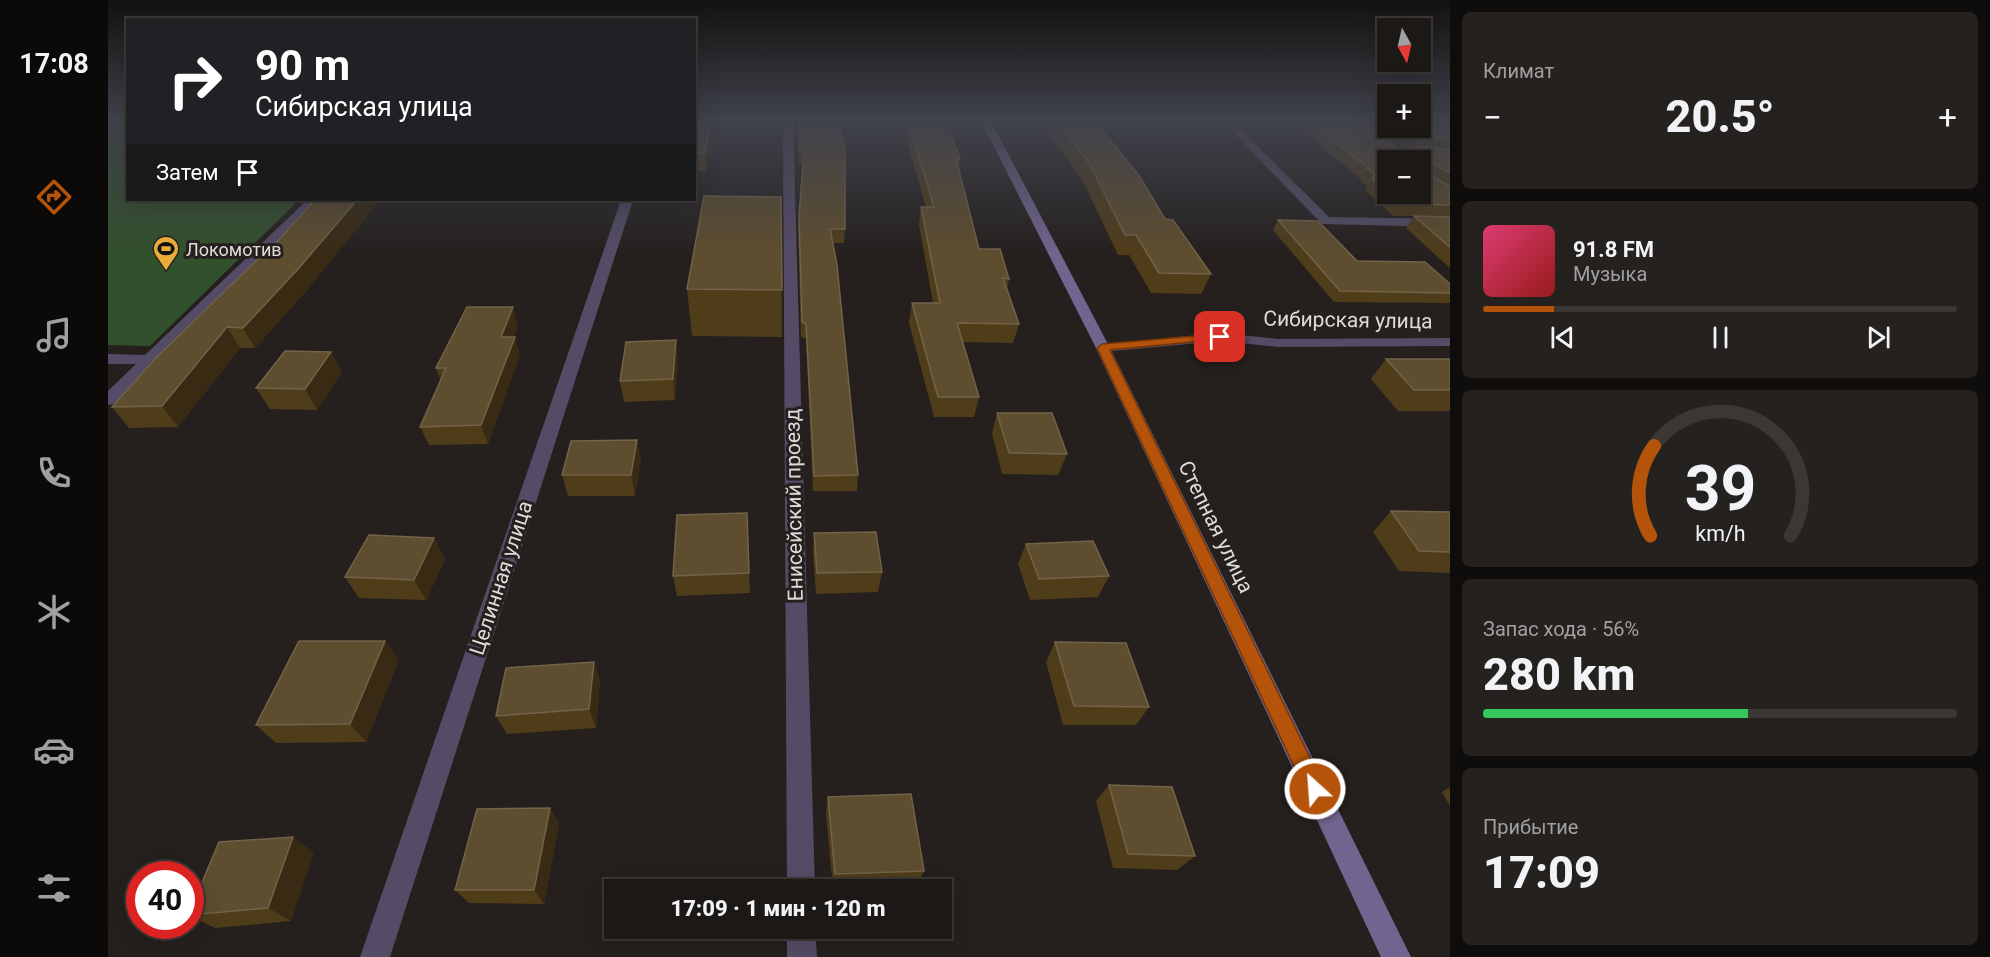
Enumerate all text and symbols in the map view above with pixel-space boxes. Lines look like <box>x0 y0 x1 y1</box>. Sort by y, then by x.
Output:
north arrow <box>1377 18 1431 72</box>
map controls <box>1377 18 1431 204</box>
text: 90 m <box>255 41 350 90</box>
icon: right <box>156 42 234 120</box>
text: 17:08 <box>19 48 89 80</box>
text: Климат <box>1483 59 1554 83</box>
button: + <box>1377 84 1431 138</box>
text: 20.5° <box>1666 90 1775 143</box>
text: Сибирская улица <box>255 91 473 123</box>
text: − <box>1483 98 1502 137</box>
text: + <box>1938 98 1957 137</box>
button: − <box>1377 150 1431 204</box>
icon: arrive <box>231 156 264 189</box>
text: Затем <box>156 160 219 185</box>
icon: directions <box>33 176 75 218</box>
sports icon: Локомотив <box>151 234 181 272</box>
text: 91.8 FM <box>1573 237 1654 262</box>
place label: Локомотив <box>186 239 282 260</box>
text: Музыка <box>1573 262 1647 286</box>
street label: Сибирская улица <box>1263 307 1433 333</box>
pin <box>1194 311 1245 362</box>
icon: music <box>33 314 75 356</box>
icon: arrive <box>1203 320 1236 353</box>
icon: previous <box>1546 321 1579 354</box>
icon: pause <box>1704 321 1737 354</box>
icon: next <box>1862 321 1895 354</box>
street label: Енисейский проезд <box>780 408 808 601</box>
icon: phone <box>33 452 75 494</box>
text: 39 <box>1684 452 1756 525</box>
street label: Степная улица <box>1174 457 1258 597</box>
street label: Целинная улица <box>465 498 537 658</box>
text: km/h <box>1695 521 1745 546</box>
icon: climate <box>33 591 75 633</box>
text: Запас хода · 56% <box>1483 617 1639 641</box>
text: 280 km <box>1483 648 1635 701</box>
icon: car <box>33 729 75 771</box>
position arrow <box>1283 757 1347 821</box>
text: Прибытие <box>1483 815 1578 839</box>
text: 17:09 <box>1483 846 1600 899</box>
speed limit sign: 40 <box>126 861 204 939</box>
icon: filters <box>33 867 75 909</box>
text: 17:09 · 1 мин · 120 m <box>670 896 886 921</box>

